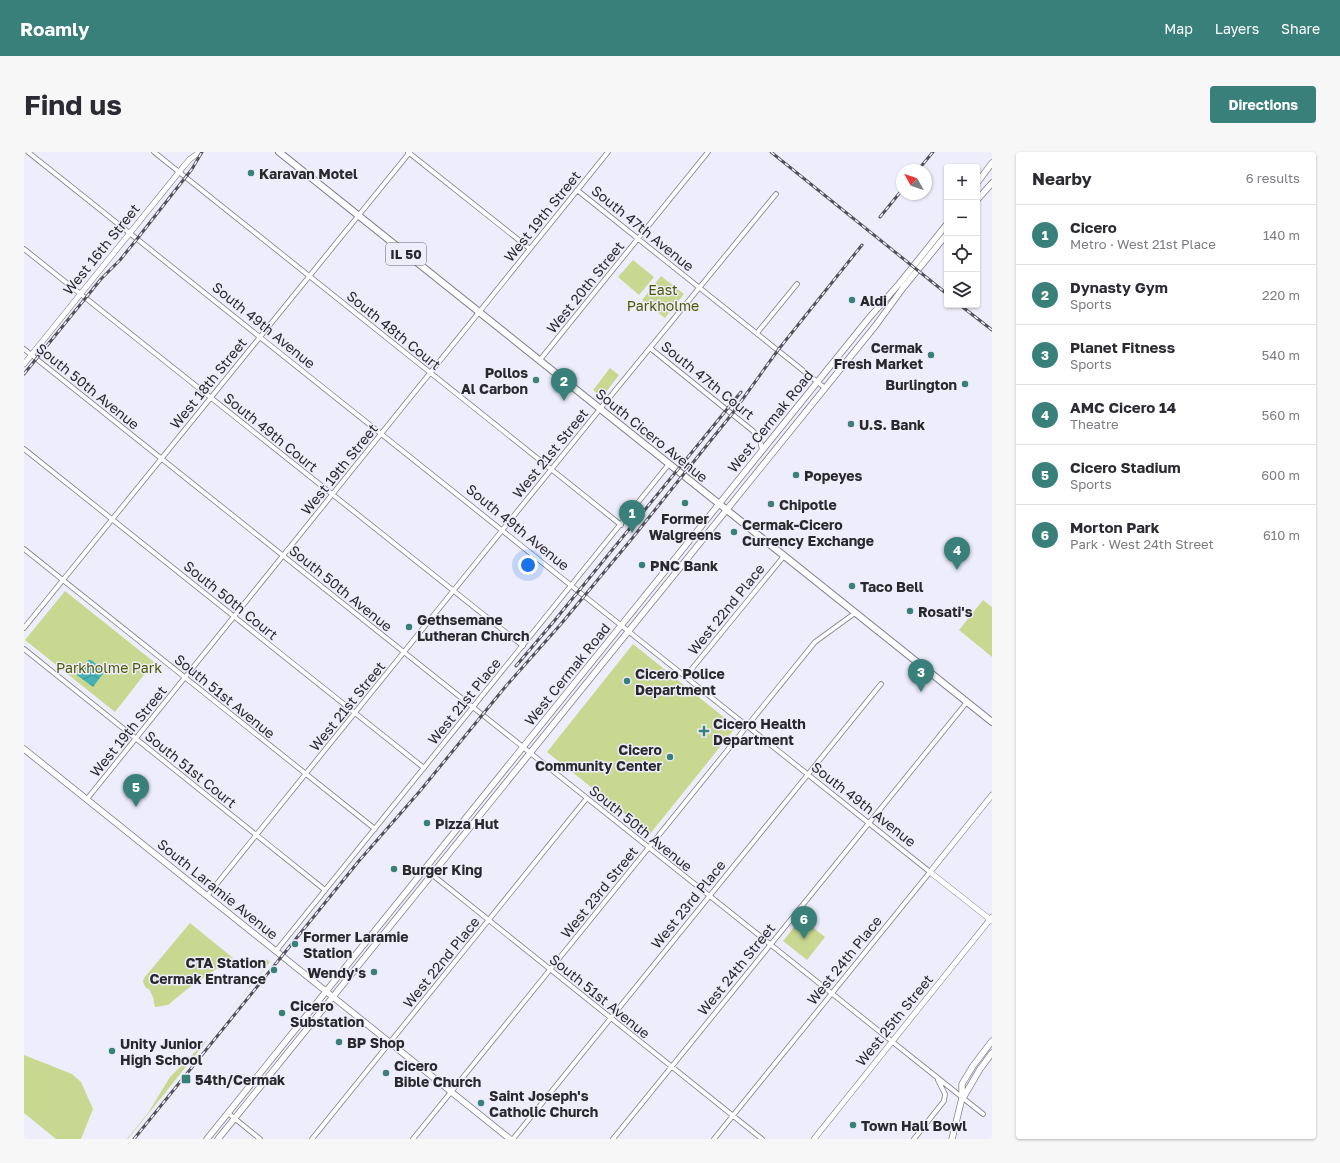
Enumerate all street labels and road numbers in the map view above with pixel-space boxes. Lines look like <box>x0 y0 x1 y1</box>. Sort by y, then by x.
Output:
street label: West 19th Street <box>500 167 584 265</box>
street label: South 47th Avenue <box>588 182 698 274</box>
street label: West 16th Street <box>59 200 143 298</box>
street label: West 20th Street <box>543 238 627 336</box>
road number: IL 50 <box>386 243 426 265</box>
street label: South 49th Avenue <box>209 278 319 372</box>
street label: South 48th Court <box>344 287 444 373</box>
street label: West 18th Street <box>166 334 250 432</box>
street label: South 47th Court <box>658 337 758 423</box>
street label: South 50th Avenue <box>33 339 143 433</box>
street label: West Cermak Road <box>724 366 816 476</box>
street label: South Cicero Avenue <box>593 385 711 485</box>
street label: South 49th Court <box>221 389 321 475</box>
street label: West 21st Street <box>509 405 591 501</box>
street label: West 19th Street <box>297 420 381 518</box>
street label: South 49th Avenue <box>463 480 573 574</box>
street label: South 50th Avenue <box>286 541 396 635</box>
street label: South 50th Court <box>181 557 281 643</box>
street label: West 22nd Place <box>684 560 768 658</box>
street label: West Cermak Road <box>521 619 613 729</box>
street label: South 51st Avenue <box>171 650 279 742</box>
street label: West 21st Place <box>424 654 504 748</box>
street label: West 21st Street <box>306 658 388 754</box>
street label: West 19th Street <box>86 682 170 780</box>
street label: South 51st Court <box>142 727 240 811</box>
street label: South 49th Avenue <box>808 758 920 850</box>
street label: South 50th Avenue <box>586 781 696 875</box>
street label: South Laramie Avenue <box>154 835 282 943</box>
street label: West 23rd Street <box>557 843 641 941</box>
street label: West 23rd Place <box>647 856 729 952</box>
street label: West 24th Place <box>803 912 885 1008</box>
street label: West 22nd Place <box>399 913 483 1011</box>
street label: West 24th Street <box>694 920 778 1018</box>
street label: South 51st Avenue <box>546 950 654 1042</box>
street label: West 25th Street <box>852 971 936 1069</box>

